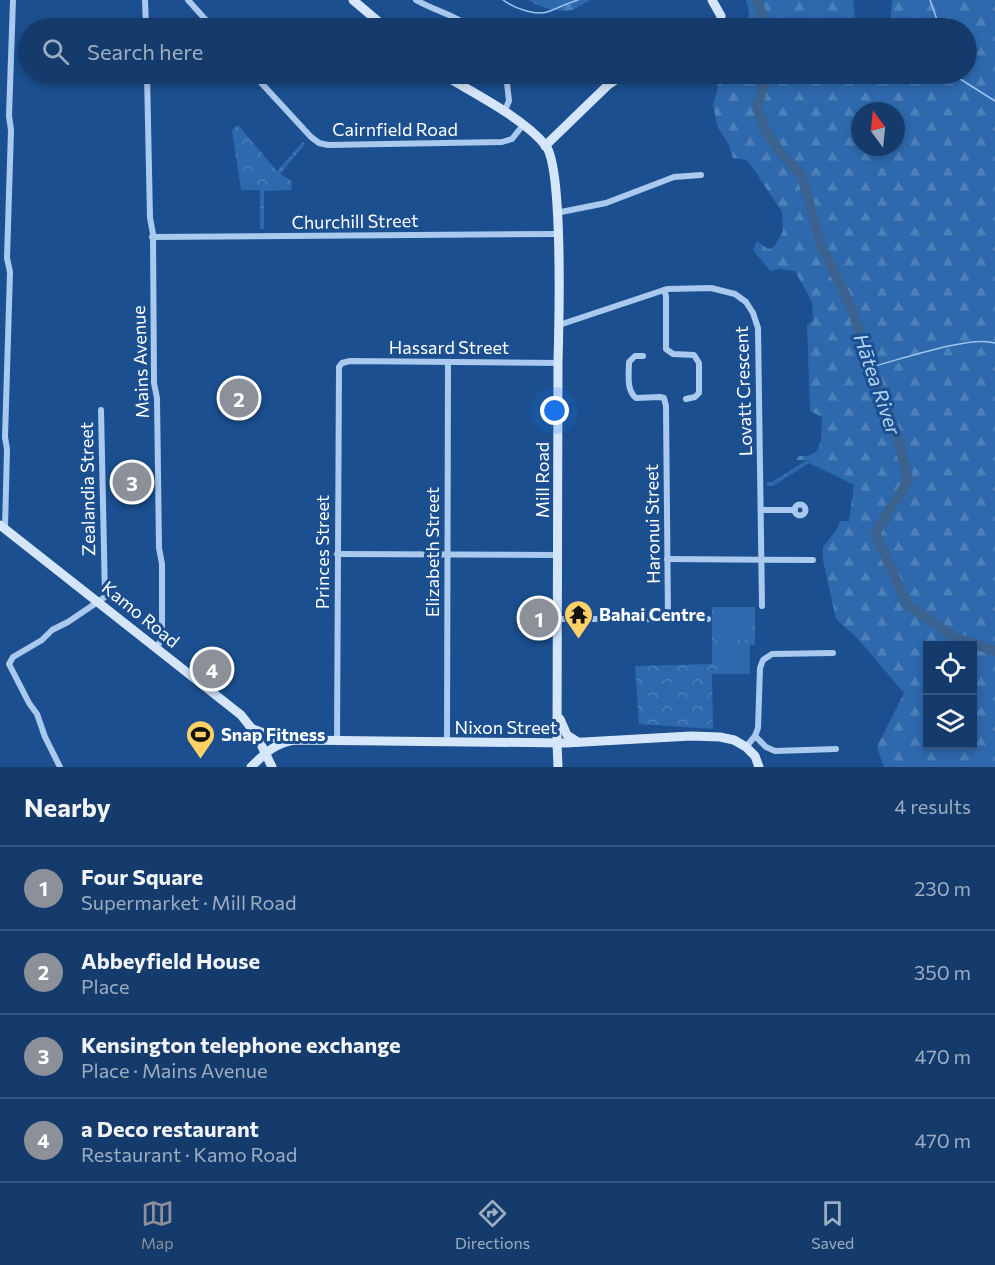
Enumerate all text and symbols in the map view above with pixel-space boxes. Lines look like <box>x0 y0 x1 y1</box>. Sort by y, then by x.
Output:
search box <box>18 18 977 84</box>
icon: search <box>39 35 72 68</box>
text: Search here <box>87 38 203 65</box>
north arrow <box>851 102 905 156</box>
street label: Cairnfield Road <box>332 118 458 140</box>
street label: Churchill Street <box>291 209 419 233</box>
street label: Mains Avenue <box>127 305 153 419</box>
street label: Lovatt Crescent <box>730 325 756 457</box>
water label: Hātea River <box>849 330 907 439</box>
street label: Hassard Street <box>389 336 509 358</box>
pin: 2 <box>220 376 258 420</box>
your location <box>540 396 569 425</box>
street label: Zealandia Street <box>75 422 99 556</box>
street label: Mill Road <box>531 442 553 518</box>
pin: 3 <box>112 460 152 504</box>
street label: Haronui Street <box>640 464 664 584</box>
street label: Elizabeth Street <box>421 487 443 617</box>
street label: Princes Street <box>311 495 333 609</box>
street label: Kamo Road <box>98 576 184 652</box>
pin: 1 <box>520 596 558 640</box>
temple icon: Bahai Centre <box>562 598 594 640</box>
place label: Bahai Centre <box>599 603 705 625</box>
map controls <box>923 641 977 749</box>
button: locate <box>923 641 977 695</box>
pin: 4 <box>192 646 232 692</box>
button: layers <box>923 695 977 749</box>
street label: Nixon Street <box>455 716 557 738</box>
sports icon: Snap Fitness <box>184 718 216 760</box>
place label: Snap Fitness <box>221 723 325 745</box>
text: Nearby <box>24 791 111 822</box>
text: 4 results <box>894 794 971 818</box>
text: Four Square <box>81 863 203 890</box>
text: 1 <box>39 876 48 900</box>
text: 230 m <box>914 876 971 900</box>
text: Supermarket · Mill Road <box>81 890 297 914</box>
text: Abbeyfield House <box>81 947 260 974</box>
text: 2 <box>38 960 49 984</box>
text: 350 m <box>914 960 971 984</box>
text: Place <box>81 974 130 998</box>
text: Kensington telephone exchange <box>81 1031 401 1058</box>
text: 3 <box>38 1044 49 1068</box>
text: 470 m <box>915 1044 971 1068</box>
text: Place · Mains Avenue <box>81 1058 268 1082</box>
text: a Deco restaurant <box>81 1115 259 1142</box>
text: 4 <box>37 1128 50 1152</box>
text: 470 m <box>915 1128 971 1152</box>
text: Restaurant · Kamo Road <box>81 1142 297 1166</box>
tab: Map <box>141 1197 174 1252</box>
tab: Directions <box>455 1197 530 1252</box>
tab: Saved <box>811 1197 854 1252</box>

